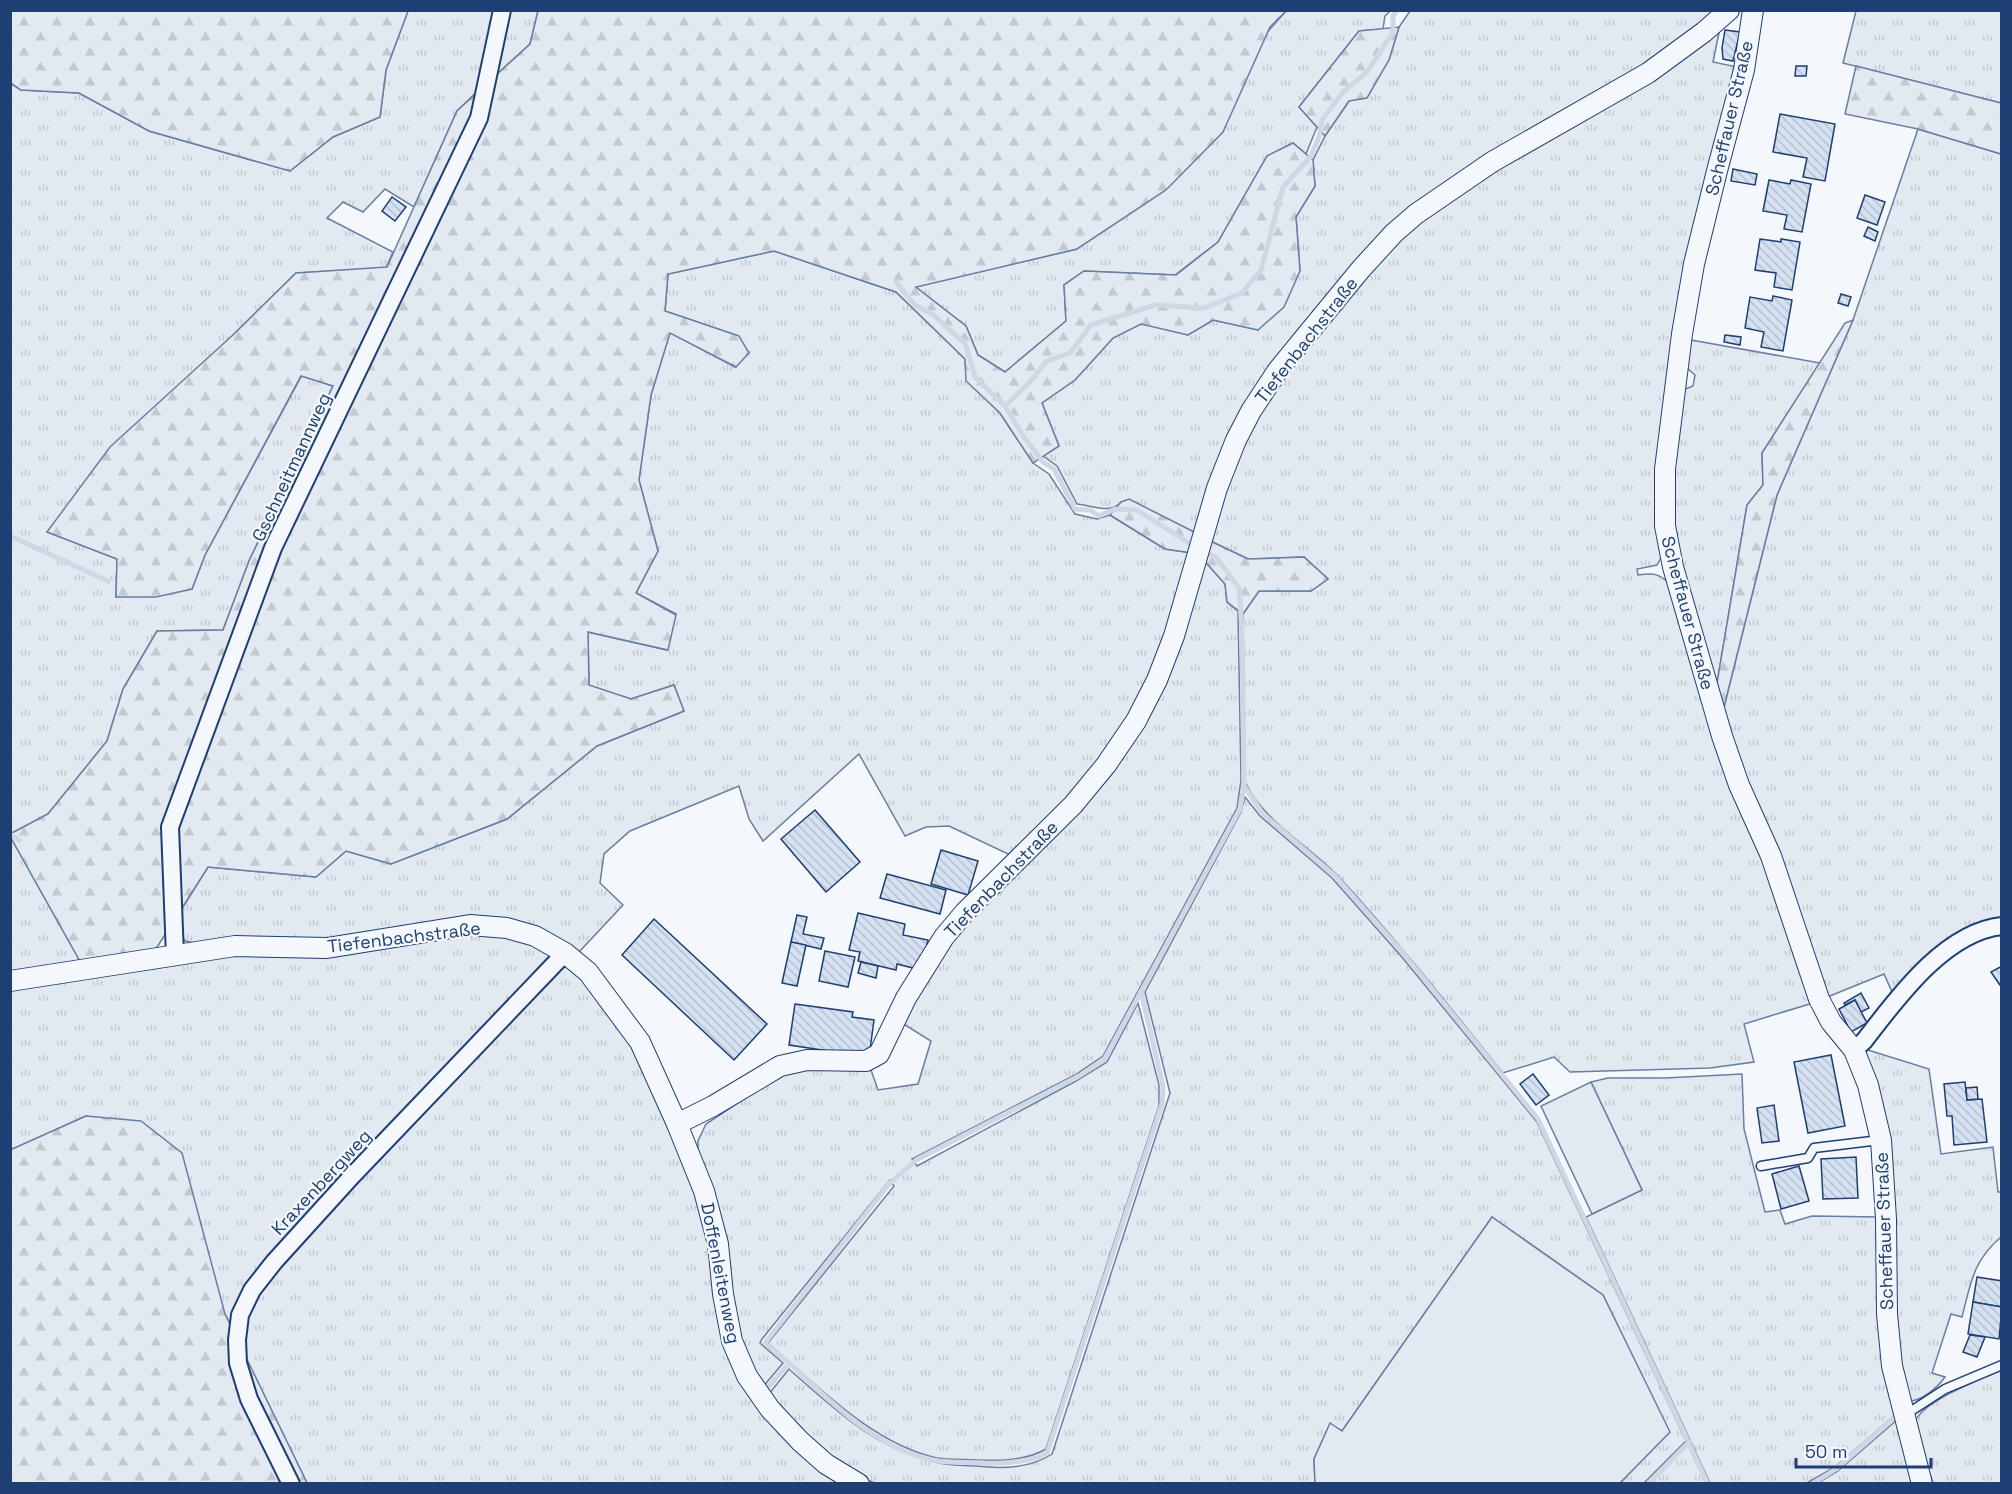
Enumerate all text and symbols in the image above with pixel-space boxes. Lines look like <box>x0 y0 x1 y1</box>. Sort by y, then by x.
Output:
street label: Scheffauer Straße <box>1700 38 1758 198</box>
street label: Tiefenbachstraße <box>1249 272 1363 408</box>
street label: Gschneitmannweg <box>246 389 336 545</box>
street label: Scheffauer Straße <box>1656 534 1720 692</box>
street label: Tiefenbachstraße <box>939 816 1063 942</box>
street label: Tiefenbachstraße <box>326 916 482 958</box>
street label: Kraxenbergweg <box>266 1124 376 1240</box>
street label: Scheffauer Straße <box>1870 1152 1898 1310</box>
street label: Doffenleitenweg <box>696 1201 746 1345</box>
scale bar <box>1796 1431 1931 1469</box>
text: 50 m <box>1805 1440 1847 1463</box>

